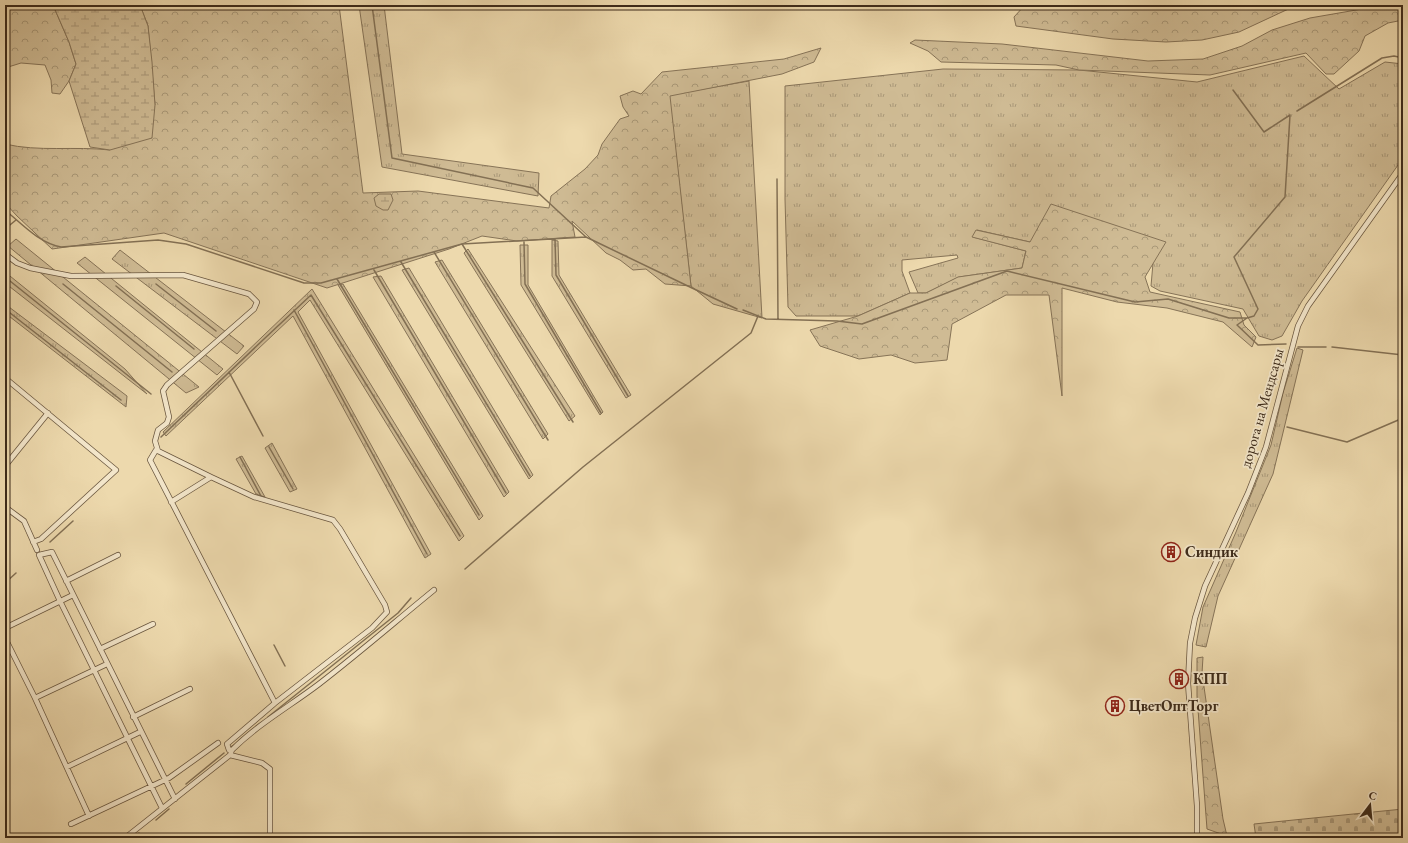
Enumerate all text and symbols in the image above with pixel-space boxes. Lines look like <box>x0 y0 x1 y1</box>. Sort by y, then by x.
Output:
street label: дорога на Мендсары <box>1235 346 1288 470</box>
building icon: Синдик <box>1160 541 1182 563</box>
place label: Синдик <box>1185 542 1239 561</box>
building icon: КПП <box>1168 668 1190 690</box>
place label: КПП <box>1193 669 1227 688</box>
building icon: ЦветОптТорг <box>1104 695 1126 717</box>
place label: ЦветОптТорг <box>1129 696 1218 715</box>
north arrow <box>1350 785 1390 825</box>
text: С <box>1367 788 1379 803</box>

